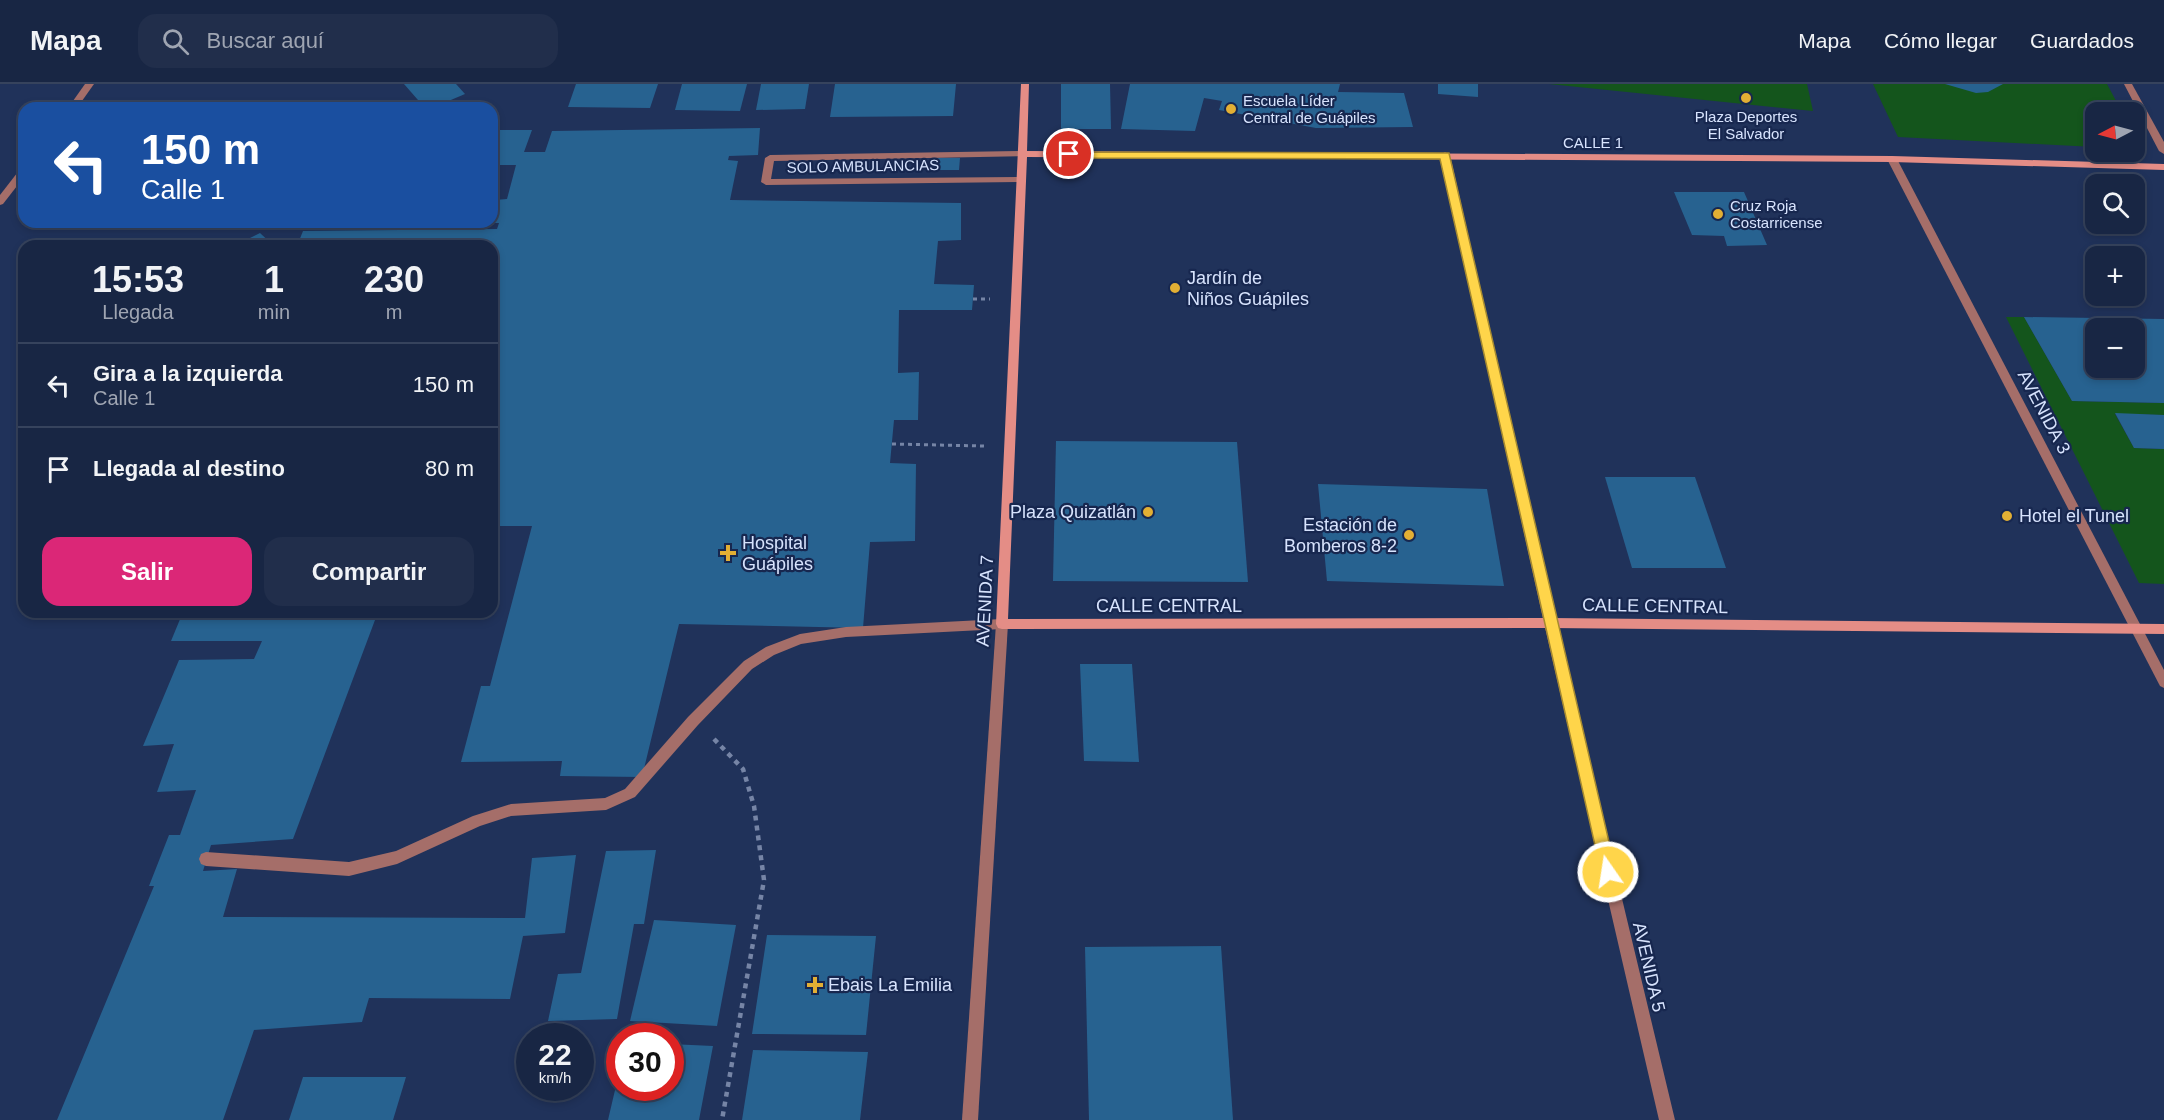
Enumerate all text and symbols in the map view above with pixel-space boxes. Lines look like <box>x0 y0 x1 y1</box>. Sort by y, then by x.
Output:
search box <box>138 14 558 68</box>
text: Mapa <box>30 25 102 56</box>
icon: search <box>159 25 192 58</box>
text: Buscar aquí <box>207 28 324 53</box>
text: Mapa <box>1798 29 1851 52</box>
text: Cómo llegar <box>1884 29 1997 52</box>
text: Guardados <box>2030 29 2134 52</box>
marker: Plaza Deportes El Salvador <box>1739 91 1753 105</box>
place label: Escuela Líder Central de Guápiles <box>1243 92 1376 126</box>
marker: Escuela Líder Central de Guápiles <box>1224 102 1238 116</box>
north arrow <box>2085 102 2145 162</box>
map controls <box>2085 102 2145 378</box>
place label: Plaza Deportes El Salvador <box>1695 108 1797 142</box>
icon: left <box>42 126 120 204</box>
text: 150 m <box>141 126 260 173</box>
pin <box>1043 128 1094 179</box>
street label: CALLE 1 <box>1563 134 1623 151</box>
icon: arrive <box>1052 137 1085 170</box>
street label: SOLO AMBULANCIAS <box>787 156 939 176</box>
button: search <box>2085 174 2145 234</box>
text: Calle 1 <box>141 175 225 205</box>
place label: Cruz Roja Costarricense <box>1730 197 1823 231</box>
marker: Cruz Roja Costarricense <box>1711 207 1725 221</box>
button: + <box>2085 246 2145 306</box>
text: 15:53 <box>92 259 184 300</box>
text: 1 <box>264 259 284 300</box>
text: 230 <box>364 259 424 300</box>
place label: Jardín de Niños Guápiles <box>1187 268 1309 309</box>
marker: Jardín de Niños Guápiles <box>1168 281 1182 295</box>
text: Llegada <box>102 301 174 323</box>
text: min <box>258 301 290 323</box>
text: m <box>386 301 402 323</box>
button: − <box>2085 318 2145 378</box>
text: Gira a la izquierda <box>93 361 283 386</box>
street label: AVENIDA 3 <box>2014 367 2074 457</box>
icon: left <box>42 369 75 402</box>
text: 150 m <box>413 372 474 397</box>
text: Calle 1 <box>93 387 155 409</box>
icon: arrive <box>42 453 75 486</box>
text: Llegada al destino <box>93 456 285 481</box>
text: 80 m <box>425 456 474 481</box>
place label: Plaza Quizatlán <box>1010 502 1136 522</box>
marker: Plaza Quizatlán <box>1141 505 1155 519</box>
place label: Hotel el Tunel <box>2019 506 2129 526</box>
marker: Hotel el Tunel <box>2000 509 2014 523</box>
place label: Estación de Bomberos 8-2 <box>1284 515 1397 556</box>
marker: Estación de Bomberos 8-2 <box>1402 528 1416 542</box>
place label: Hospital Guápiles <box>742 533 813 574</box>
button: Salir <box>42 537 252 606</box>
button: Compartir <box>264 537 474 606</box>
marker: Hospital Guápiles <box>719 544 737 562</box>
street label: AVENIDA 7 <box>973 555 997 647</box>
street label: CALLE CENTRAL <box>1582 595 1728 617</box>
street label: CALLE CENTRAL <box>1096 596 1242 616</box>
position arrow <box>1576 840 1640 904</box>
street label: AVENIDA 5 <box>1629 920 1669 1014</box>
place label: Ebais La Emilia <box>828 975 953 995</box>
marker: Ebais La Emilia <box>806 976 824 994</box>
speed limit sign: 30 <box>606 1023 684 1101</box>
text: 22 <box>538 1038 572 1071</box>
text: km/h <box>539 1069 571 1086</box>

